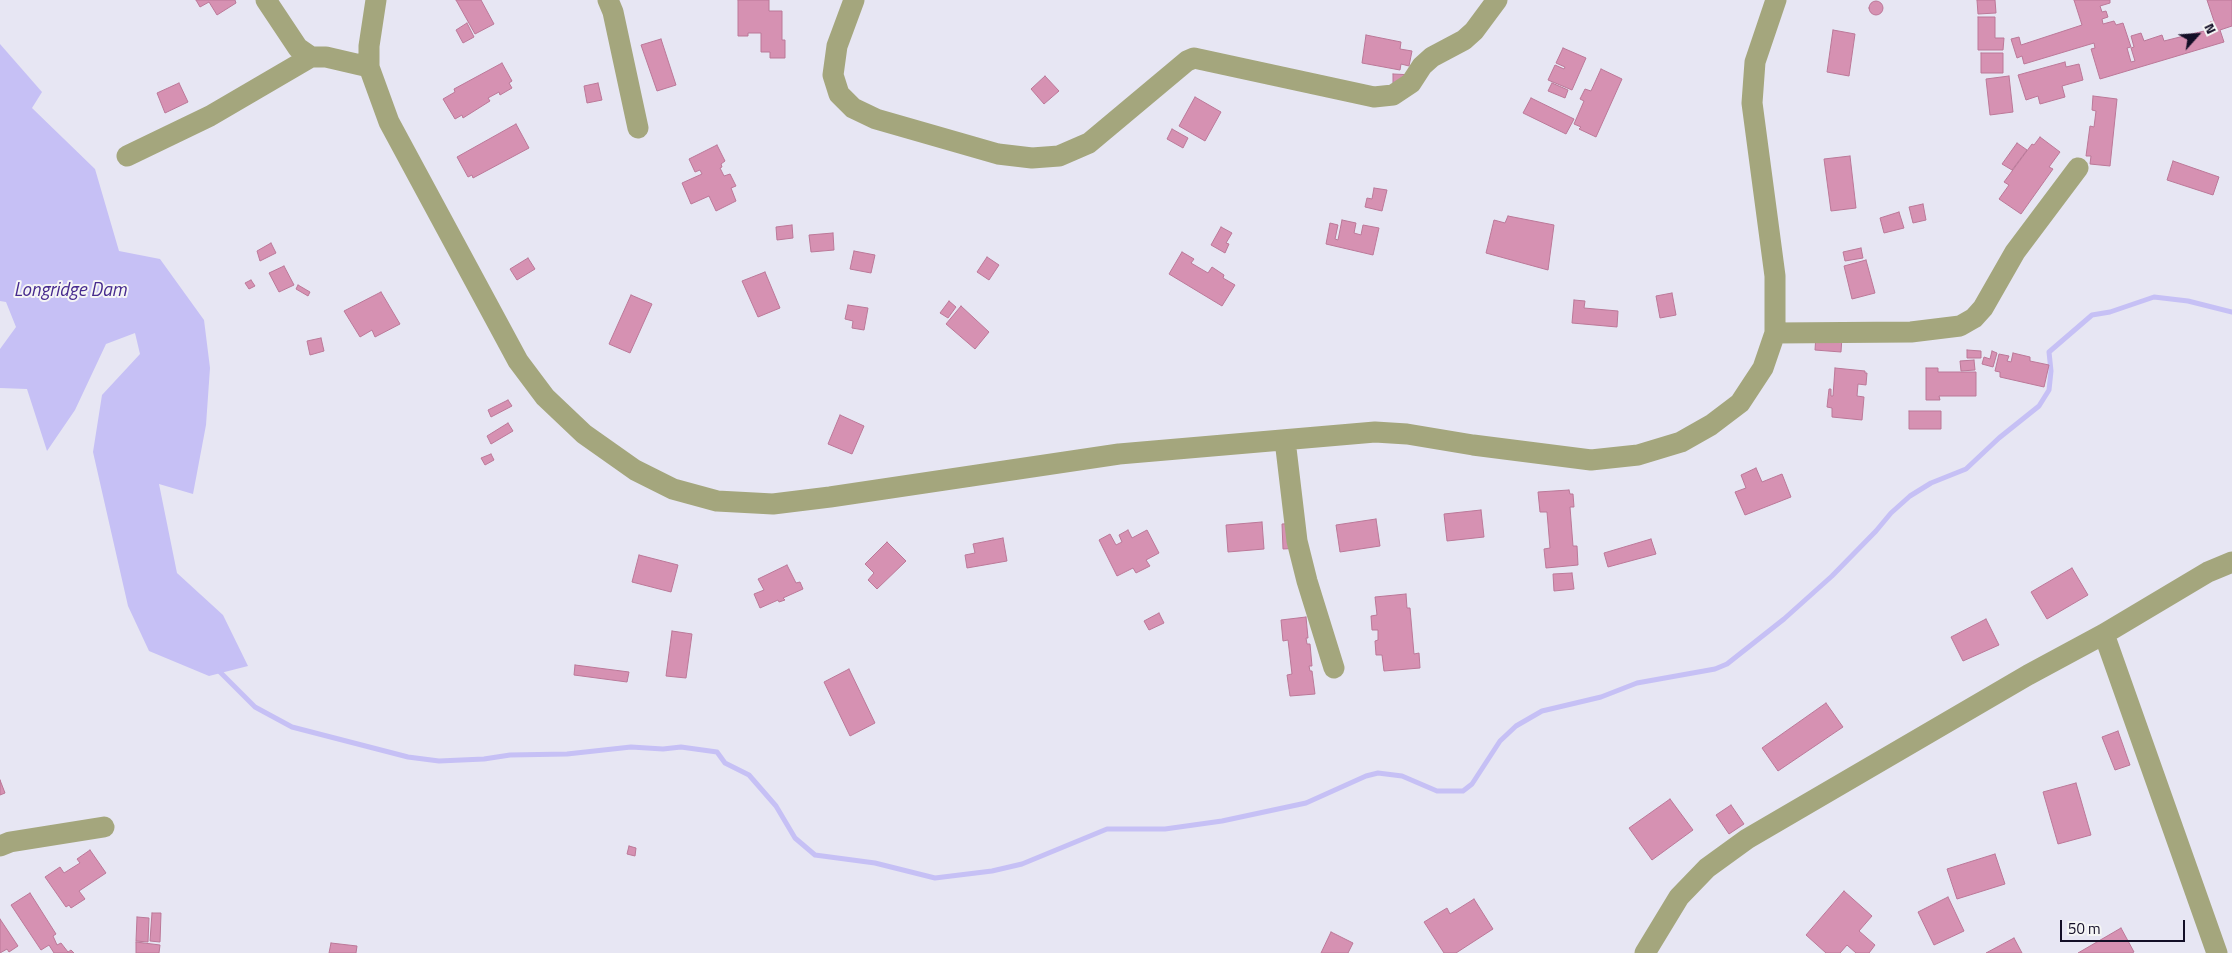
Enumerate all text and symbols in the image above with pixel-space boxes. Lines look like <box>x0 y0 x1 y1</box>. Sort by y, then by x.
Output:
north arrow <box>2172 10 2222 60</box>
text: N <box>2199 19 2222 37</box>
water label: Longridge Dam <box>14 280 126 302</box>
scale bar <box>2062 910 2187 942</box>
text: 50 m <box>2068 917 2101 940</box>

